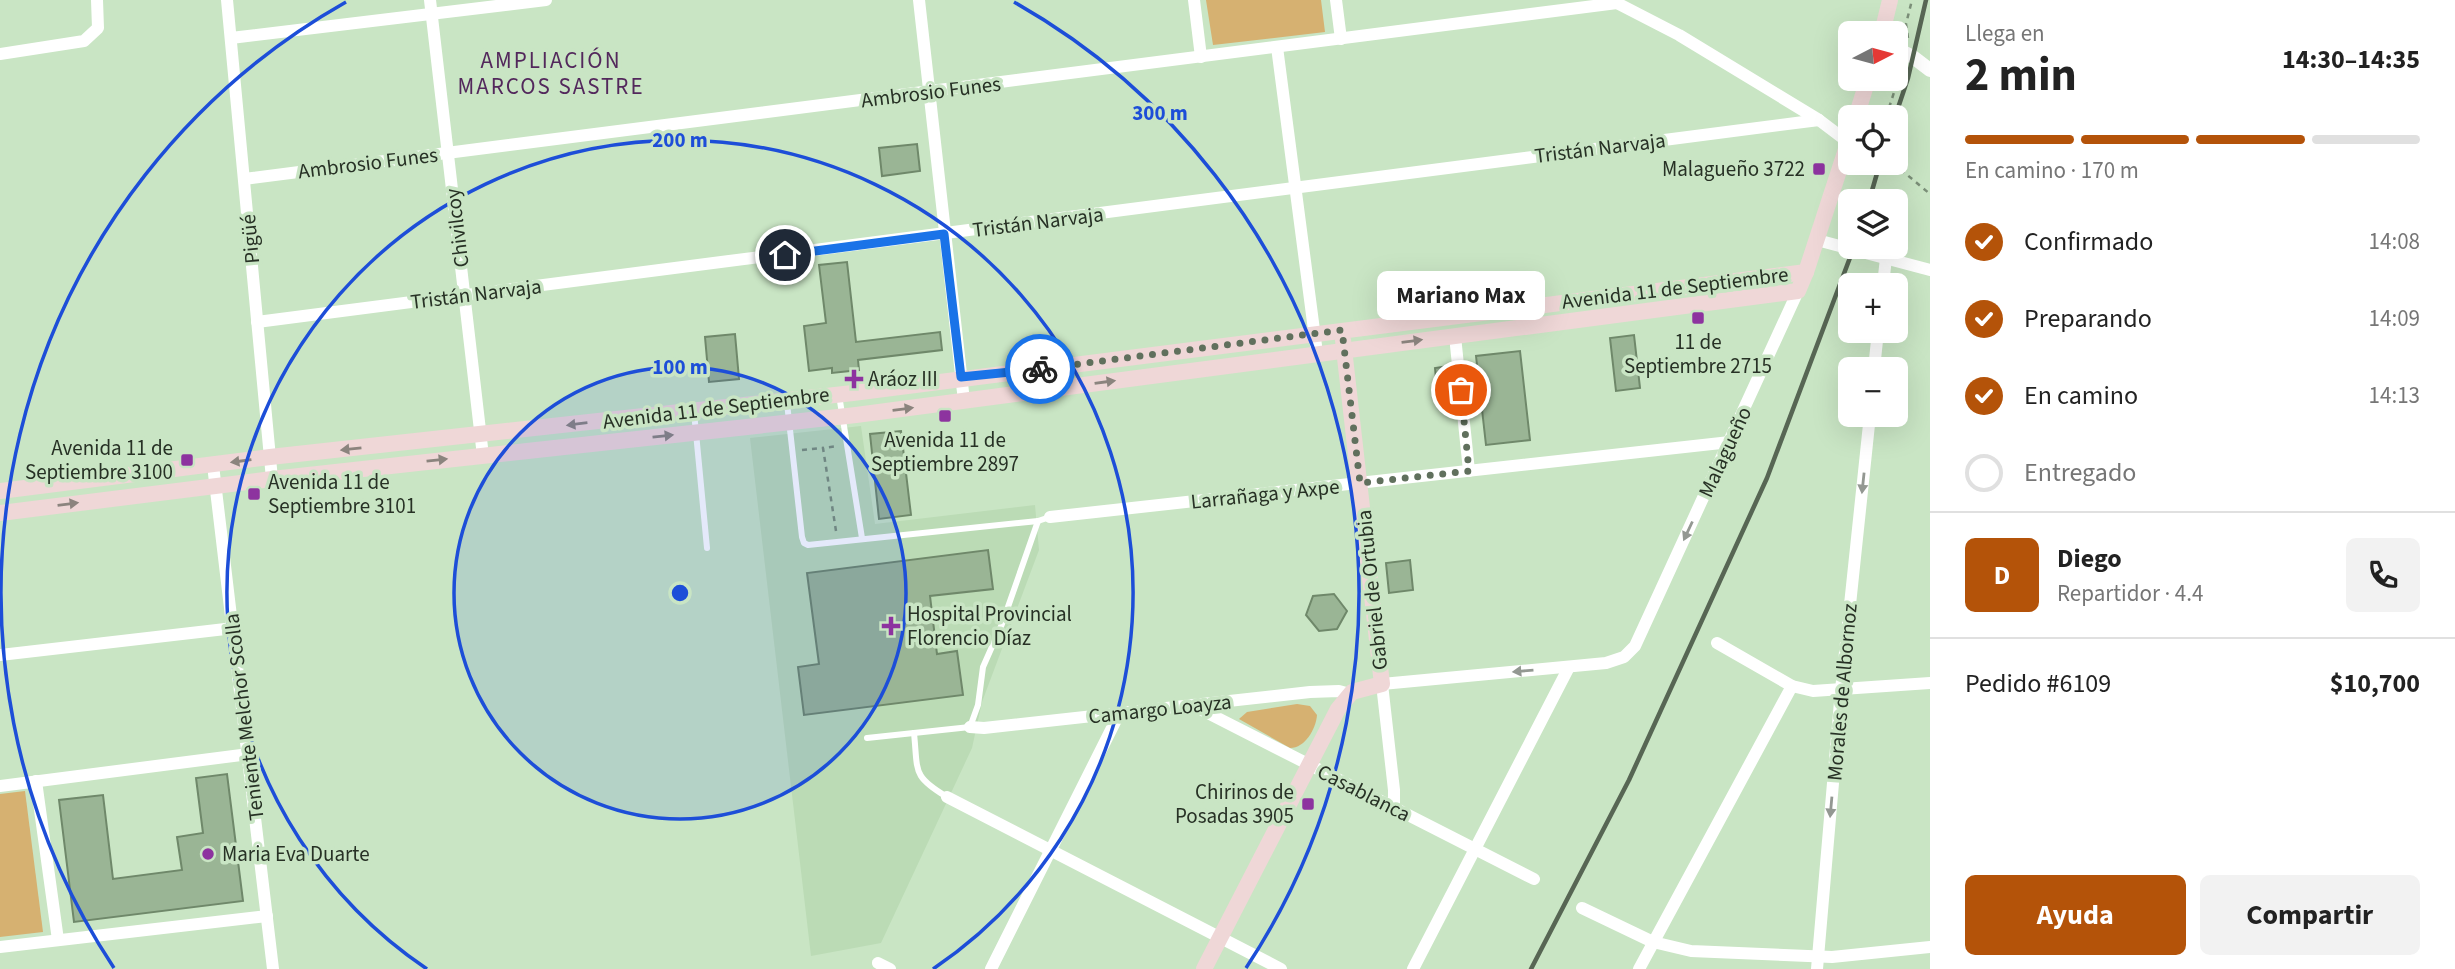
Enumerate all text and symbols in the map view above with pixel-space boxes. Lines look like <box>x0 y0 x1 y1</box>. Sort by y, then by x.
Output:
text: Llega en <box>1965 17 2045 50</box>
north arrow <box>1838 21 1908 91</box>
map controls <box>1838 21 1908 427</box>
text: 14:30–14:35 <box>2282 41 2420 78</box>
text: 2 min <box>1965 43 2077 108</box>
district label: AMPLIACIÓN MARCOS SASTRE <box>457 44 645 103</box>
street label: Ambrosio Funes <box>859 69 1003 115</box>
text: 300 m <box>1132 98 1188 128</box>
button: locate <box>1838 105 1908 175</box>
text: 200 m <box>652 125 708 155</box>
street label: Tristán Narvaja <box>1533 125 1667 171</box>
street label: Ambrosio Funes <box>296 140 440 186</box>
place label: Malagueño 3722 <box>1662 154 1805 184</box>
text: En camino · 170 m <box>1965 154 2139 187</box>
marker: Malagueño 3722 <box>1811 161 1827 177</box>
street label: Chivilcoy <box>437 187 477 269</box>
button: layers <box>1838 189 1908 259</box>
street label: Tristán Narvaja <box>971 199 1105 245</box>
street label: Pigüé <box>233 213 267 265</box>
icon: check <box>1965 223 2003 261</box>
text: Confirmado <box>2024 223 2153 260</box>
pin <box>755 225 815 285</box>
text: 14:08 <box>2369 225 2420 258</box>
icon: home <box>766 236 804 274</box>
street label: Avenida 11 de Septiembre <box>1560 259 1790 317</box>
street label: Tristán Narvaja <box>409 271 543 317</box>
callout: Mariano Max <box>1377 271 1545 320</box>
button: + <box>1838 273 1908 343</box>
text: Mariano Max <box>1396 279 1526 312</box>
icon: check <box>1965 300 2003 338</box>
text: Preparando <box>2024 300 2152 337</box>
text: 14:09 <box>2369 302 2420 335</box>
marker: 11 de Septiembre 2715 <box>1690 310 1706 326</box>
place label: 11 de Septiembre 2715 <box>1624 327 1772 381</box>
courier <box>1005 334 1075 404</box>
one-way arrow <box>1401 336 1423 347</box>
icon: bike <box>1021 350 1059 388</box>
text: 100 m <box>652 352 708 382</box>
button: − <box>1838 357 1908 427</box>
pin <box>1431 360 1491 420</box>
place label: Aráoz III <box>868 364 938 394</box>
marker: Aráoz III <box>846 371 862 387</box>
icon: bag <box>1442 371 1480 409</box>
one-way arrow <box>1094 376 1116 387</box>
icon: check <box>1965 377 2003 415</box>
text: En camino <box>2024 377 2138 414</box>
street label: Avenida 11 de Septiembre <box>601 379 831 437</box>
text: 14:13 <box>2369 379 2420 412</box>
street label: Malagueño <box>1691 402 1759 502</box>
one-way arrow <box>892 403 914 414</box>
marker: Avenida 11 de Septiembre 2897 <box>937 408 953 424</box>
one-way arrow <box>566 418 588 429</box>
place label: Avenida 11 de Septiembre 2897 <box>871 425 1019 479</box>
one-way arrow <box>652 430 674 441</box>
place label: Avenida 11 de Septiembre 3100 <box>25 433 173 487</box>
one-way arrow <box>340 443 362 454</box>
marker: Avenida 11 de Septiembre 3100 <box>179 452 195 468</box>
text: Entregado <box>2024 454 2136 491</box>
one-way arrow <box>426 455 448 466</box>
one-way arrow <box>230 456 252 467</box>
place label: Avenida 11 de Septiembre 3101 <box>268 467 416 521</box>
street label: Larrañaga y Axpe <box>1189 471 1341 517</box>
one-way arrow <box>1857 472 1868 494</box>
marker: Avenida 11 de Septiembre 3101 <box>246 486 262 502</box>
one-way arrow <box>57 499 79 510</box>
street label: Gabriel de Ortubia <box>1349 508 1395 672</box>
one-way arrow <box>1682 521 1694 541</box>
button: phone <box>2346 538 2420 612</box>
text: Diego <box>2057 540 2122 577</box>
text: D <box>1994 557 2010 594</box>
text: Repartidor · 4.4 <box>2057 577 2203 610</box>
centre of rings <box>668 581 692 605</box>
place label: Hospital Provincial Florencio Díaz <box>907 599 1072 653</box>
street label: Morales de Albornoz <box>1819 602 1865 782</box>
street label: Teniente Melchor Scolla <box>216 612 272 822</box>
marker: Hospital Provincial Florencio Díaz <box>881 616 901 636</box>
text: Pedido #6109 <box>1965 665 2111 702</box>
text: $10,700 <box>2330 665 2420 702</box>
one-way arrow <box>1512 666 1534 677</box>
street label: Camargo Loayza <box>1087 687 1233 731</box>
street label: Casablanca <box>1312 757 1416 829</box>
place label: Chirinos de Posadas 3905 <box>1175 777 1294 831</box>
marker: Chirinos de Posadas 3905 <box>1300 796 1316 812</box>
one-way arrow <box>1825 796 1836 818</box>
place label: Maria Eva Duarte <box>222 839 370 869</box>
marker: Maria Eva Duarte <box>200 846 216 862</box>
button: Ayuda <box>1965 875 2186 955</box>
button: Compartir <box>2200 875 2420 955</box>

